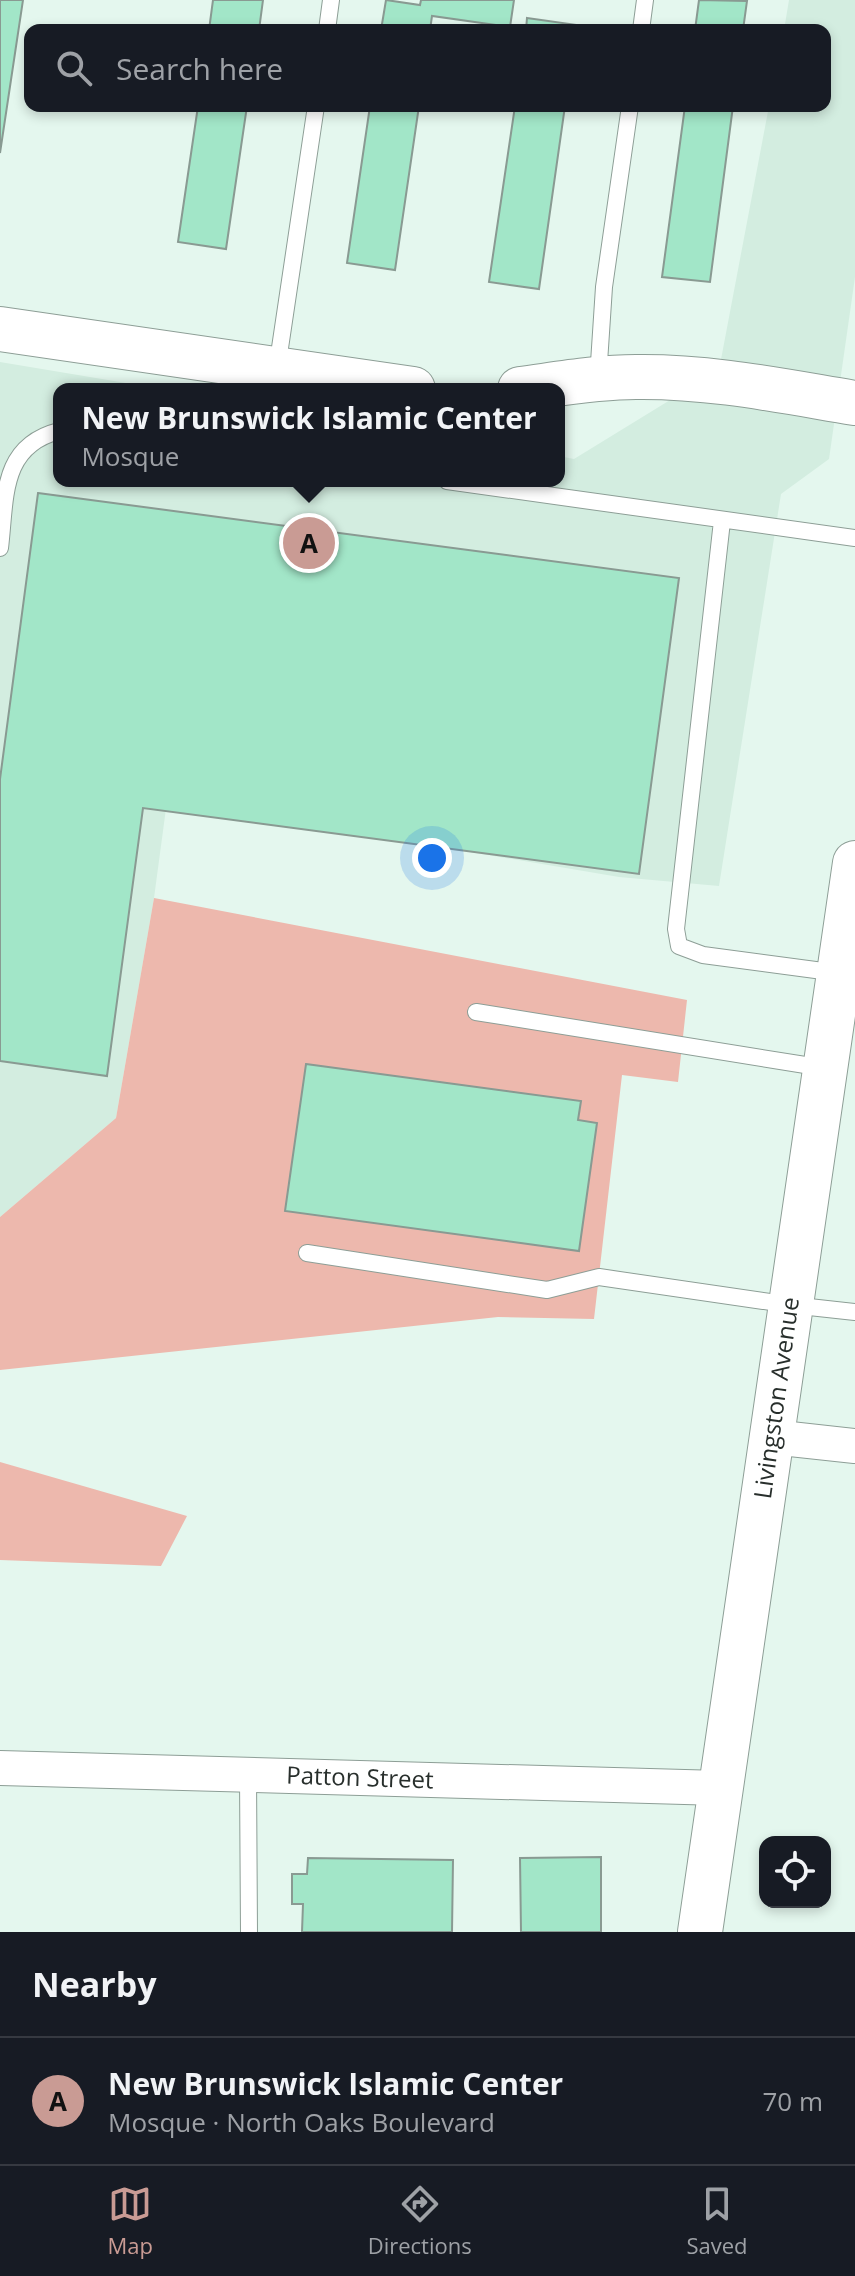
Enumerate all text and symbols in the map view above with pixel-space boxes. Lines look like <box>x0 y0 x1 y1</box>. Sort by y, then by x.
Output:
search box <box>24 24 831 112</box>
icon: search <box>52 46 96 90</box>
text: Search here <box>116 48 283 89</box>
popup <box>53 383 565 487</box>
text: New Brunswick Islamic Center <box>81 397 537 438</box>
text: Mosque <box>81 438 179 474</box>
pin: A <box>283 513 335 573</box>
your location <box>412 838 452 878</box>
street label: Livingston Avenue <box>745 1295 806 1501</box>
street label: Patton Street <box>286 1757 434 1796</box>
map controls <box>759 1836 831 1908</box>
button: locate <box>759 1836 831 1908</box>
text: Nearby <box>32 1961 157 2007</box>
text: New Brunswick Islamic Center <box>108 2063 563 2104</box>
text: A <box>49 2083 67 2119</box>
text: 70 m <box>762 2083 823 2119</box>
text: Mosque · North Oaks Boulevard <box>108 2104 495 2140</box>
tab: Map <box>107 2182 153 2260</box>
tab: Directions <box>368 2182 472 2260</box>
tab: Saved <box>686 2182 748 2260</box>

